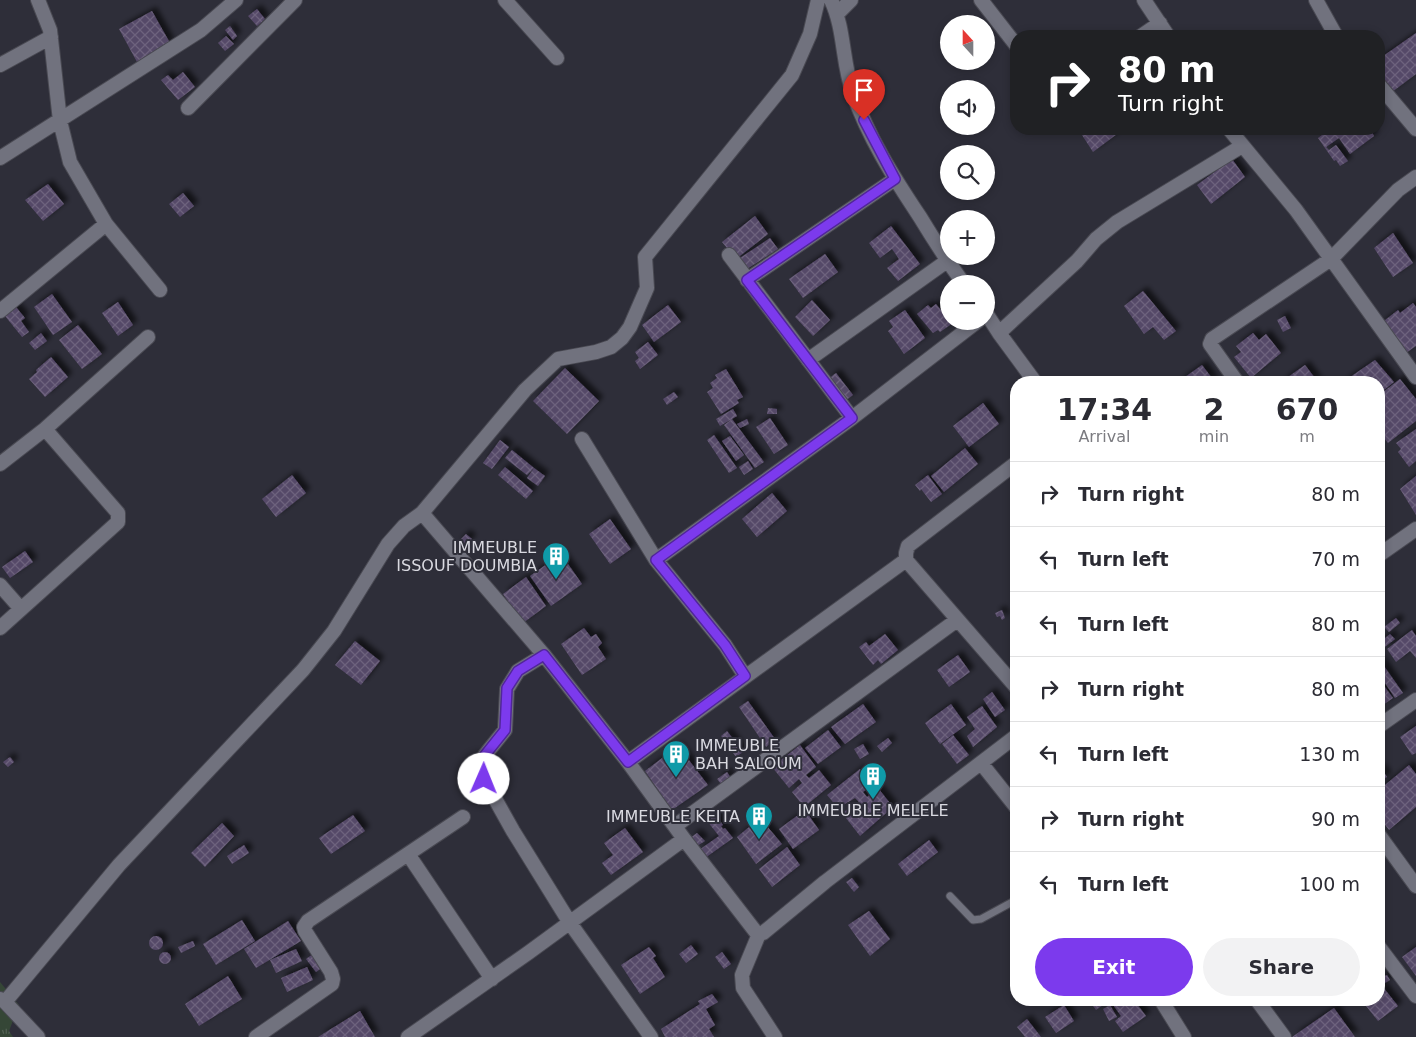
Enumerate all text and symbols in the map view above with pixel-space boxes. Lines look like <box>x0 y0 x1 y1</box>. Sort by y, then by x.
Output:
north arrow <box>940 15 995 70</box>
map controls <box>940 15 995 330</box>
icon: right <box>1035 50 1100 115</box>
text: 80 m <box>1118 50 1215 90</box>
pin <box>843 69 885 120</box>
icon: arrive <box>850 76 878 104</box>
button: sound <box>940 80 995 135</box>
text: Turn right <box>1118 91 1223 116</box>
button: search <box>940 145 995 200</box>
button: + <box>940 210 995 265</box>
button: − <box>940 275 995 330</box>
text: 17:34 <box>1057 392 1152 427</box>
text: 2 <box>1203 392 1224 427</box>
text: 670 <box>1276 392 1338 427</box>
text: Arrival <box>1078 427 1130 446</box>
text: min <box>1199 427 1229 446</box>
text: m <box>1299 427 1315 446</box>
icon: right <box>1035 480 1063 508</box>
text: Turn right <box>1078 483 1184 505</box>
text: 80 m <box>1311 483 1360 505</box>
place label: IMMEUBLE ISSOUF DOUMBIA <box>396 538 537 575</box>
building icon: IMMEUBLE ISSOUF DOUMBIA <box>541 541 571 580</box>
icon: left <box>1035 545 1063 573</box>
text: Turn left <box>1078 548 1169 570</box>
text: 70 m <box>1311 548 1360 570</box>
icon: left <box>1035 610 1063 638</box>
text: Turn left <box>1078 613 1169 635</box>
text: 80 m <box>1311 613 1360 635</box>
icon: right <box>1035 675 1063 703</box>
text: Turn right <box>1078 678 1184 700</box>
text: 80 m <box>1311 678 1360 700</box>
place label: IMMEUBLE BAH SALOUM <box>695 736 802 773</box>
building icon: IMMEUBLE BAH SALOUM <box>661 739 691 778</box>
icon: left <box>1035 740 1063 768</box>
text: Turn left <box>1078 743 1169 765</box>
text: 130 m <box>1299 743 1360 765</box>
position arrow <box>457 752 509 804</box>
building icon: IMMEUBLE MELELE <box>858 761 888 800</box>
building icon: IMMEUBLE KEITA <box>744 801 774 840</box>
place label: IMMEUBLE MELELE <box>797 801 949 820</box>
icon: right <box>1035 805 1063 833</box>
place label: IMMEUBLE KEITA <box>606 807 740 826</box>
text: Turn right <box>1078 808 1184 830</box>
text: 90 m <box>1311 808 1360 830</box>
icon: left <box>1035 870 1063 898</box>
text: Turn left <box>1078 873 1169 895</box>
text: 100 m <box>1299 873 1360 895</box>
button: Exit <box>1035 938 1193 996</box>
button: Share <box>1203 938 1360 996</box>

